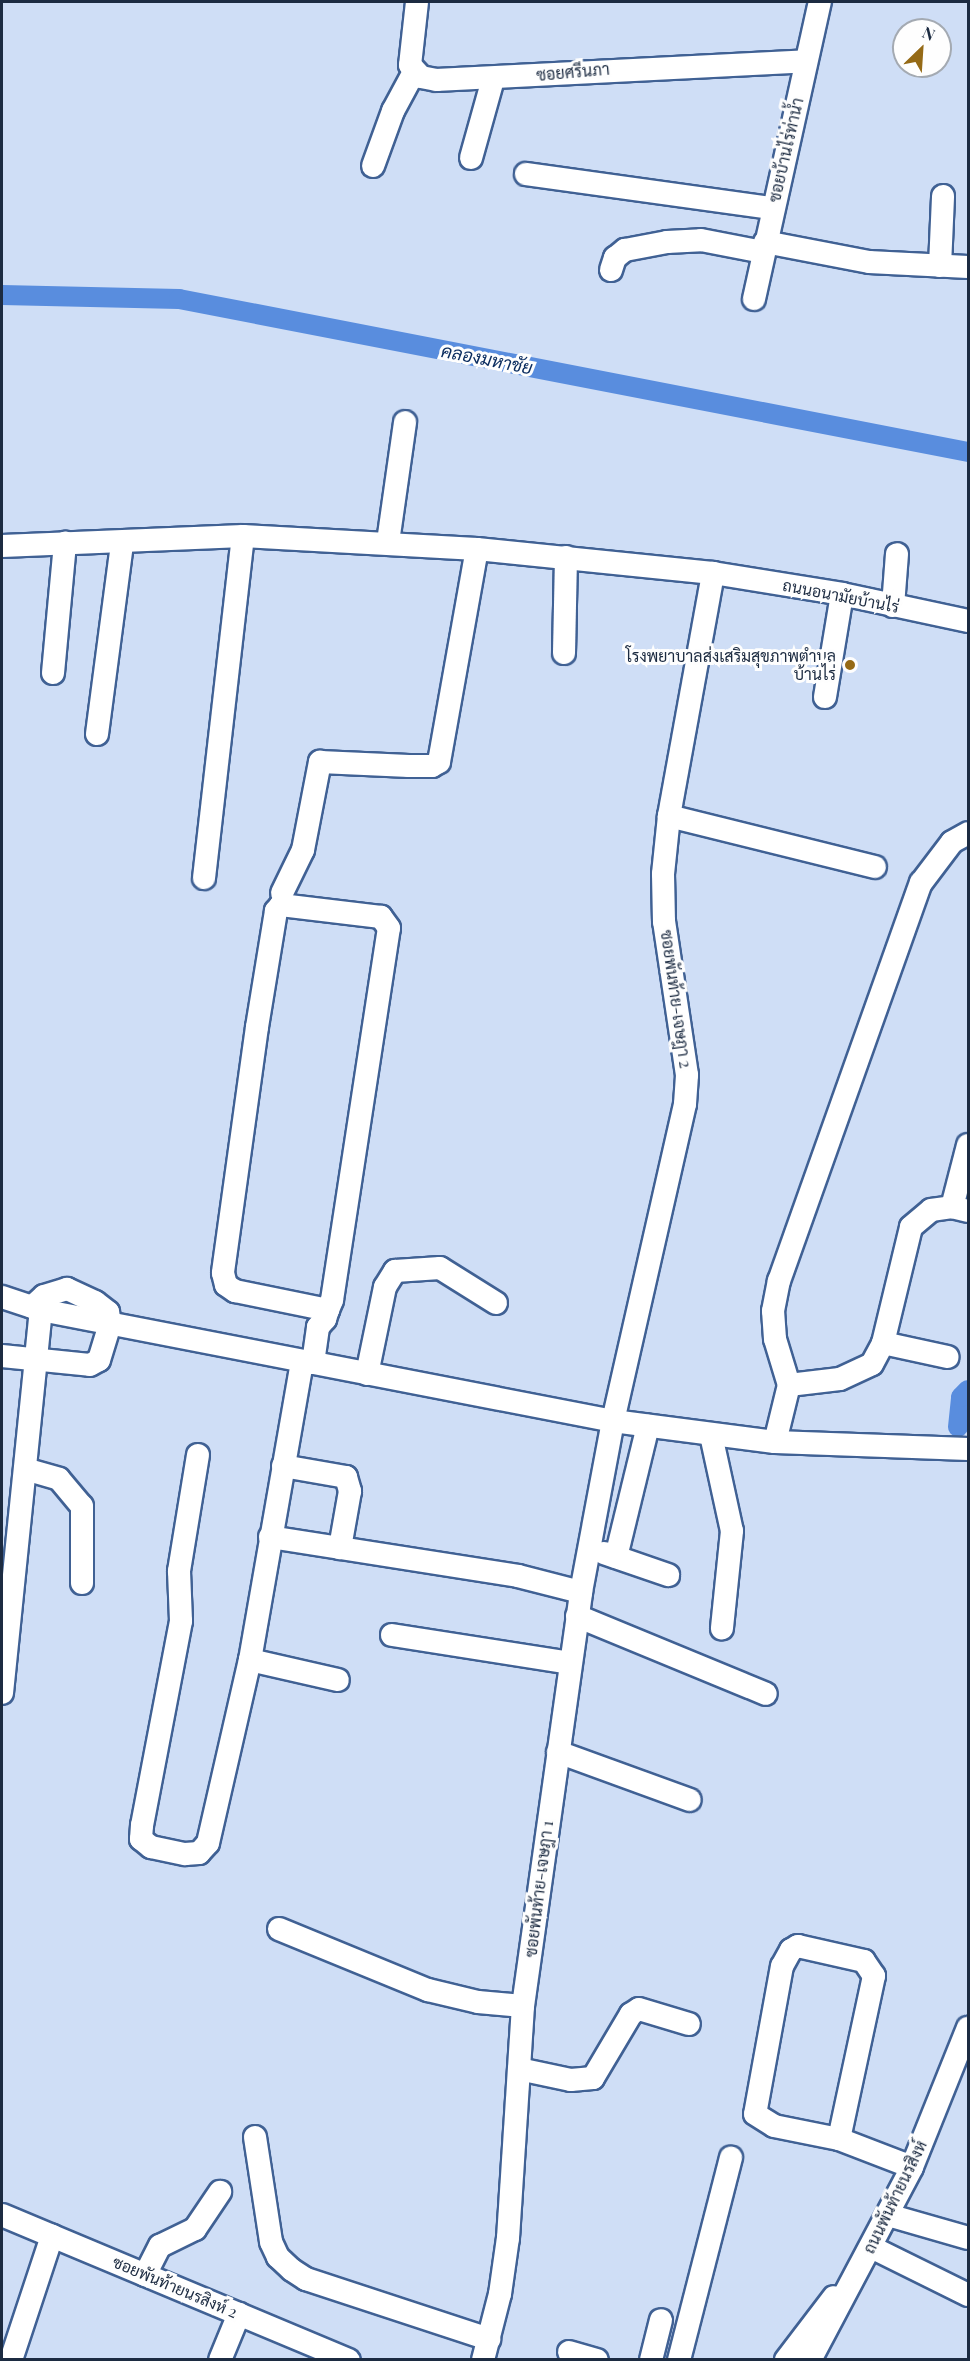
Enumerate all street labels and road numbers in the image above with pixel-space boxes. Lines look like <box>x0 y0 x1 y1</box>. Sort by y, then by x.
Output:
street label: ซอยศรีนภา <box>536 59 610 85</box>
street label: ซอยบ้านไร่ท่าน้ำ <box>765 96 807 204</box>
street label: ถนนอนามัยบ้านไร่ <box>781 575 901 617</box>
street label: ซอยพันท้าย-เจษฎา 2 <box>657 929 695 1069</box>
street label: ซอยพันท้าย-เจษฎา 1 <box>521 1820 557 1958</box>
street label: ถนนพันท้ายนรสิงห์ <box>859 2137 931 2257</box>
street label: ซอยพันท้ายนรสิงห์ 2 <box>110 2252 240 2322</box>

